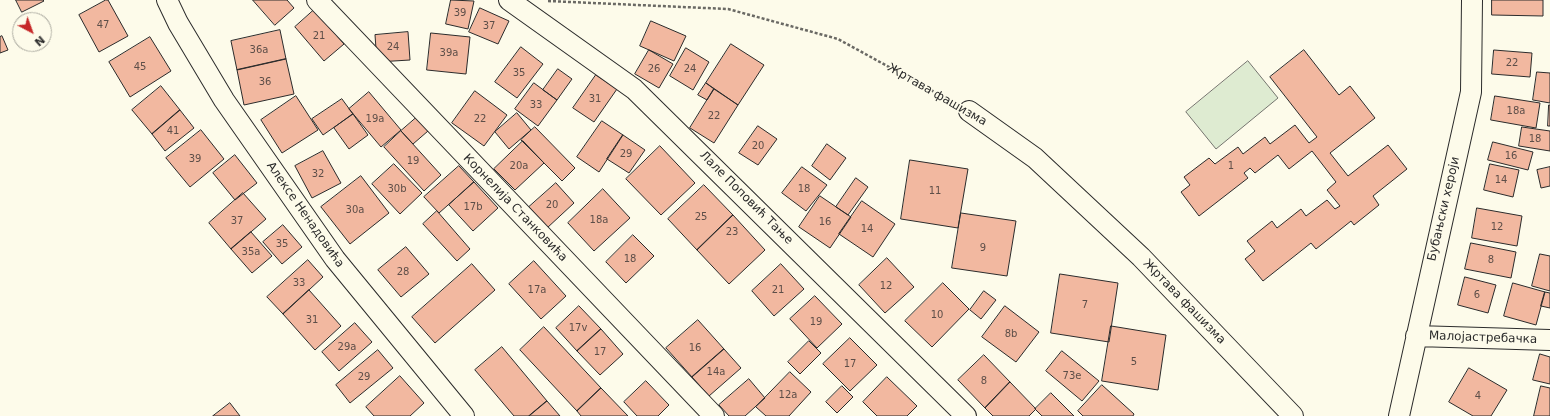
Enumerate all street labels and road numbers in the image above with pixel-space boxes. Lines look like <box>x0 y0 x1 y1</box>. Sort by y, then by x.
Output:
street label: Жртава фашизма <box>885 61 989 129</box>
street label: Лале Поповић Тање <box>696 148 796 248</box>
street label: Корнелија Станковића <box>460 151 570 265</box>
street label: Бубањски хероји <box>1425 155 1463 263</box>
street label: Алексе Ненадовића <box>263 159 347 271</box>
street label: Жртава фашизма <box>1140 257 1228 347</box>
street label: Малојастребачка <box>1429 329 1537 347</box>

